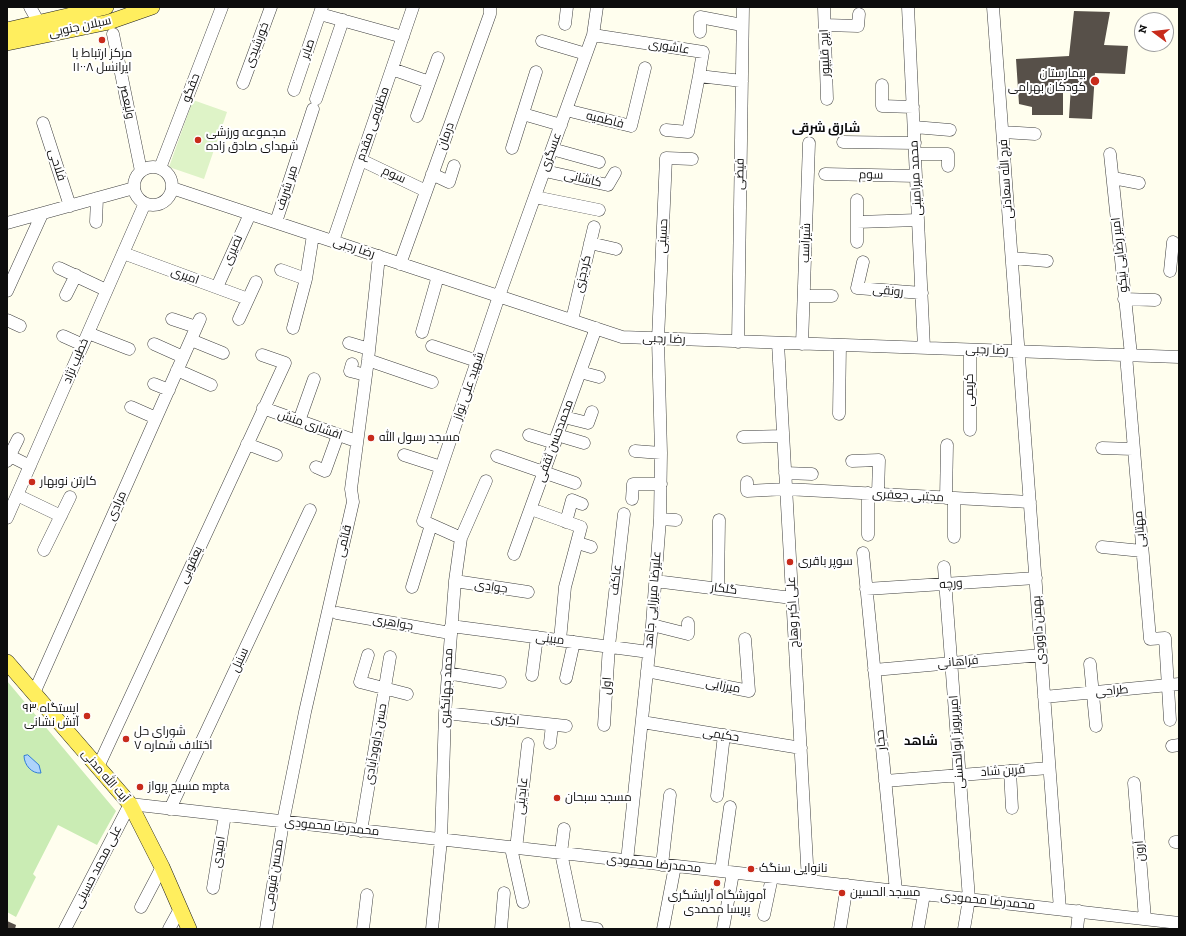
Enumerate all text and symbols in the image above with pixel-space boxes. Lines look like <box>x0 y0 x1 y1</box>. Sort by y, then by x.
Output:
north arrow <box>1134 12 1174 52</box>
street label: سبلان جنوبی <box>48 13 112 41</box>
street label: خورشیدی <box>242 20 272 70</box>
text: N <box>1136 23 1150 35</box>
street label: ایرج قلیپور <box>817 29 833 77</box>
marker: مرکز ارتباط با ایرانسل ۱۱۰۰۸ <box>97 35 107 45</box>
street label: صابر <box>298 37 318 61</box>
street label: عاشوری <box>647 37 691 57</box>
place label: مرکز ارتباط با ایرانسل ۱۱۰۰۸ <box>72 47 132 75</box>
place label: بیمارستان کودکان بهرامی <box>1008 67 1086 95</box>
street label: حقگو <box>179 72 203 104</box>
marker: بیمارستان کودکان بهرامی <box>1089 75 1101 87</box>
street label: ولیعصر <box>116 84 138 120</box>
street label: مظلومی مقدم <box>354 85 392 163</box>
street label: فاطمیه <box>585 108 625 132</box>
street label: درمان <box>434 120 458 152</box>
district label: شارق شرقی <box>792 120 860 136</box>
place label: مجموعه ورزشی شهدای صادق زاده <box>206 126 298 154</box>
street label: عسگری <box>537 131 565 173</box>
marker: مجموعه ورزشی شهدای صادق زاده <box>193 135 203 145</box>
street label: فرج الله سعادتی <box>996 139 1016 219</box>
street label: محمد میرامینی <box>907 140 925 216</box>
street label: فلاحی <box>45 147 69 183</box>
street label: فیضی <box>733 158 747 190</box>
street label: سوم <box>380 163 408 187</box>
street label: میر شریف <box>273 164 301 212</box>
street label: کاشانی <box>563 168 603 190</box>
street label: سوم <box>859 168 883 182</box>
street label: امیر رضایی نیکو <box>1109 217 1131 293</box>
street label: حسینی <box>655 218 671 254</box>
street label: شیرآسب <box>798 223 814 263</box>
street label: نصیری <box>220 233 246 267</box>
street label: رضا رجبی <box>331 234 377 262</box>
street label: کردجزی <box>572 254 594 294</box>
street label: امیری <box>169 264 201 288</box>
street label: رونقی <box>872 282 904 300</box>
street label: رضا رجبی <box>642 331 686 347</box>
street label: خطیب نژاد <box>60 336 92 386</box>
street label: رضا رجبی <box>965 342 1009 358</box>
street label: شهید علی نواز <box>451 350 487 422</box>
street label: کریمی <box>963 373 977 407</box>
street label: محمدحسن ثقفی <box>533 398 577 484</box>
street label: افشاری منش <box>276 407 344 443</box>
place label: مسجد رسول الله <box>379 431 460 445</box>
marker: مسجد رسول الله <box>366 433 376 443</box>
place label: کارتن نوبهار <box>40 475 96 489</box>
marker: کارتن نوبهار <box>27 477 37 487</box>
street label: مجتبی جعفری <box>872 487 944 505</box>
street label: مرادی <box>104 489 130 523</box>
street label: مهتابی <box>1131 510 1149 548</box>
street label: قائمی <box>333 523 355 559</box>
street label: یعقوبی <box>176 544 206 586</box>
street label: علیرضا میرزایی جاهد <box>642 551 664 649</box>
place label: سوپر باقری <box>798 555 853 569</box>
marker: سوپر باقری <box>785 557 795 567</box>
street label: عاکف <box>607 564 625 596</box>
street label: علی اکبر وهاج <box>784 576 802 648</box>
street label: ورچه <box>939 576 963 592</box>
street label: جوادی <box>473 578 509 596</box>
street label: گلکار <box>710 580 738 598</box>
street label: بهمن داوودی <box>1029 595 1049 665</box>
street label: جواهری <box>372 612 414 634</box>
street label: مبینی <box>535 630 565 648</box>
street label: سنبل <box>228 645 252 675</box>
street label: محمد جهانگیری <box>438 648 456 728</box>
street label: فراهانی <box>937 653 979 671</box>
street label: میرزایی <box>704 676 742 696</box>
street label: اول <box>599 677 615 695</box>
street label: طراحی <box>1095 682 1129 700</box>
street label: امیرپرویز ابوالحسنی <box>947 695 967 789</box>
place label: ایستگاه ۹۳ آتش نشانی <box>23 702 79 730</box>
street label: حسن داوودآبادی <box>362 702 390 786</box>
marker: ایستگاه ۹۳ آتش نشانی <box>82 711 92 721</box>
street label: اکبری <box>490 711 520 729</box>
place label: شورای حل اختلاف شماره ۷ <box>134 725 213 753</box>
street label: حکیمی <box>702 725 740 745</box>
street label: حجار <box>873 729 889 751</box>
district label: شاهد <box>904 733 938 749</box>
marker: شورای حل اختلاف شماره ۷ <box>121 734 131 744</box>
street label: آیت الله مدنی <box>78 747 132 805</box>
street label: قرین شاد <box>980 762 1026 780</box>
street label: عابدینی <box>513 777 531 815</box>
place label: مسیح پرواز mpta <box>148 780 229 794</box>
marker: مسیح پرواز mpta <box>135 782 145 792</box>
place label: مسجد سبحان <box>565 791 632 805</box>
marker: مسجد سبحان <box>552 793 562 803</box>
street label: محمدرضا محمودی <box>284 815 380 839</box>
street label: علی محمد حسینی <box>71 823 125 911</box>
street label: امیدی <box>209 835 229 869</box>
street label: محسن قیومی <box>261 838 287 912</box>
street label: آرون <box>1132 840 1148 862</box>
street label: محمدرضا محمودی <box>606 852 702 876</box>
place label: نانوایی سنگک <box>759 862 827 876</box>
marker: نانوایی سنگک <box>746 864 756 874</box>
marker: آموزشگاه آرایشگری پریسا محمدی <box>712 878 722 888</box>
place label: مسجد الحسین <box>850 886 920 900</box>
marker: مسجد الحسین <box>837 888 847 898</box>
place label: آموزشگاه آرایشگری پریسا محمدی <box>668 889 766 917</box>
street label: محمدرضا محمودی <box>940 889 1036 913</box>

